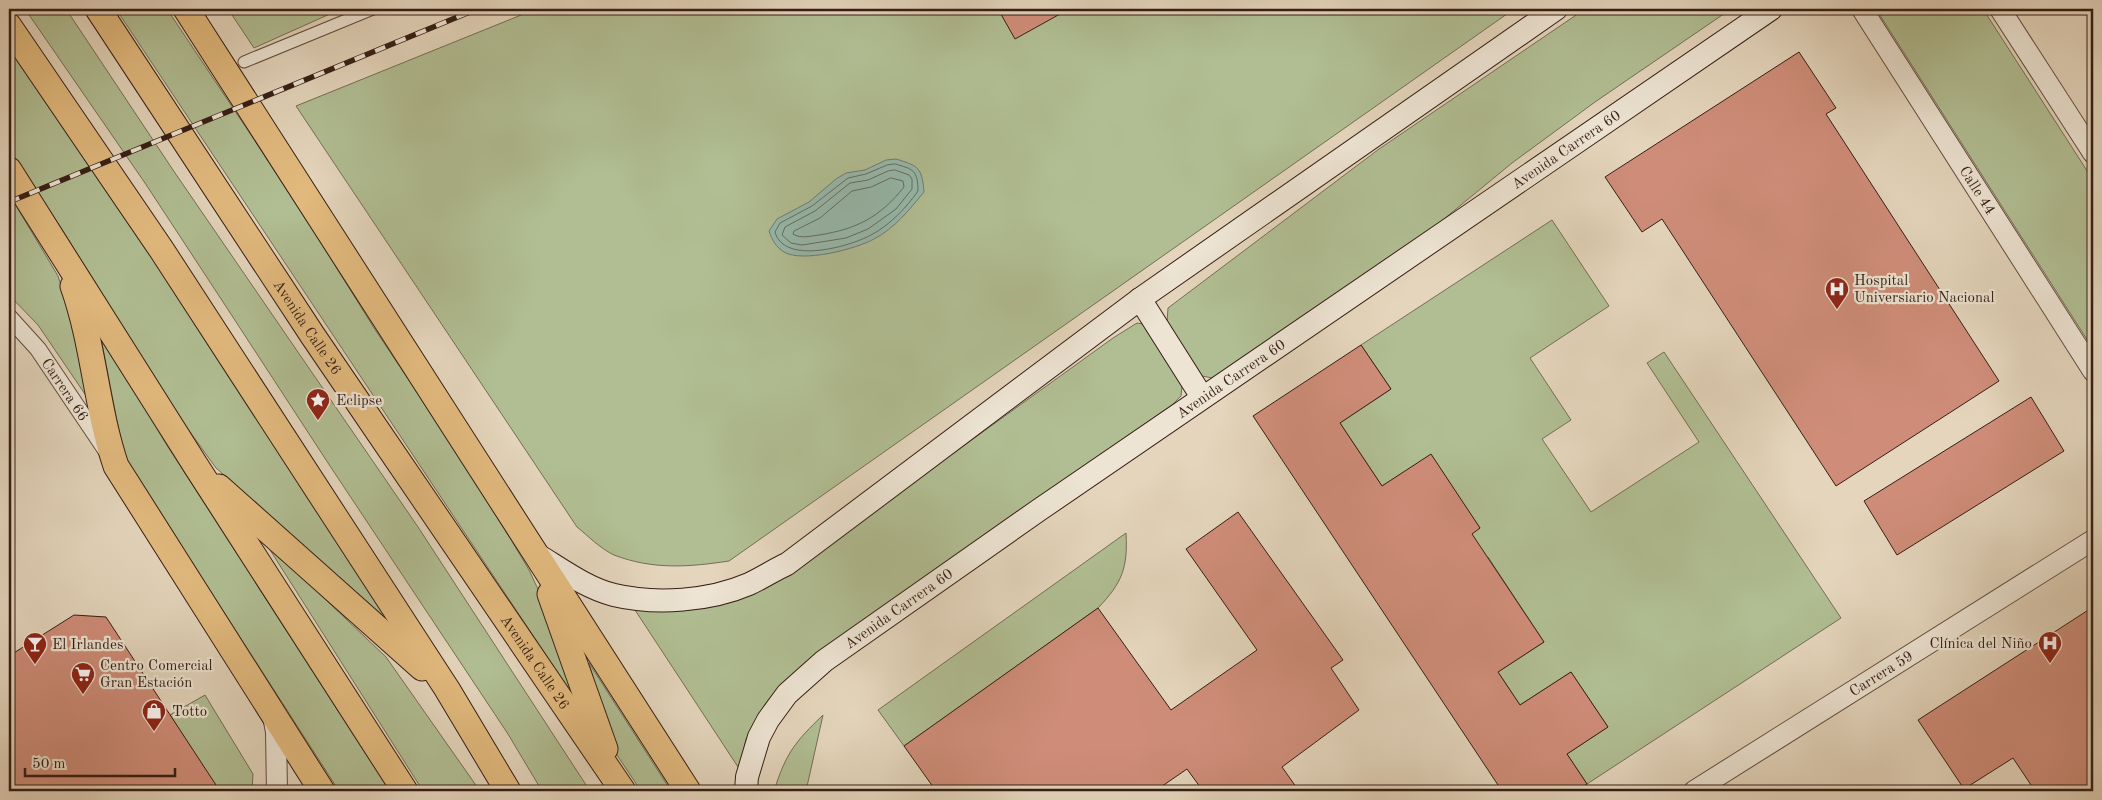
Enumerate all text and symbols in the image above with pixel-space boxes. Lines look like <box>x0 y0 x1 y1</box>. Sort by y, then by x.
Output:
street label: Avenida Carrera 60 <box>1510 108 1624 193</box>
street label: Calle 44 <box>1956 164 1997 218</box>
place label: Hospital Universiario Nacional <box>1854 274 1995 306</box>
hospital icon: Hospital Universiario Nacional <box>1824 276 1850 310</box>
street label: Avenida Calle 26 <box>269 278 343 378</box>
street label: Avenida Carrera 60 <box>1175 338 1289 422</box>
street label: Carrera 66 <box>38 356 90 424</box>
place icon: Eclipse <box>305 387 331 421</box>
place label: Eclipse <box>336 394 382 409</box>
street label: Avenida Carrera 60 <box>843 567 956 653</box>
street label: Avenida Calle 26 <box>497 613 571 713</box>
hospital icon: Clínica del Niño <box>2037 630 2063 664</box>
bar icon: El Irlandes <box>22 631 48 665</box>
place label: Clínica del Niño <box>1929 637 2032 652</box>
place label: El Irlandes <box>52 638 123 653</box>
street label: Carrera 59 <box>1847 649 1916 700</box>
place label: Centro Comercial Gran Estación <box>100 659 213 691</box>
supermarket icon: Centro Comercial Gran Estación <box>70 661 96 695</box>
shop icon: Totto <box>141 698 167 732</box>
place label: Totto <box>172 705 207 720</box>
scale bar <box>25 745 175 777</box>
text: 50 m <box>32 757 66 772</box>

